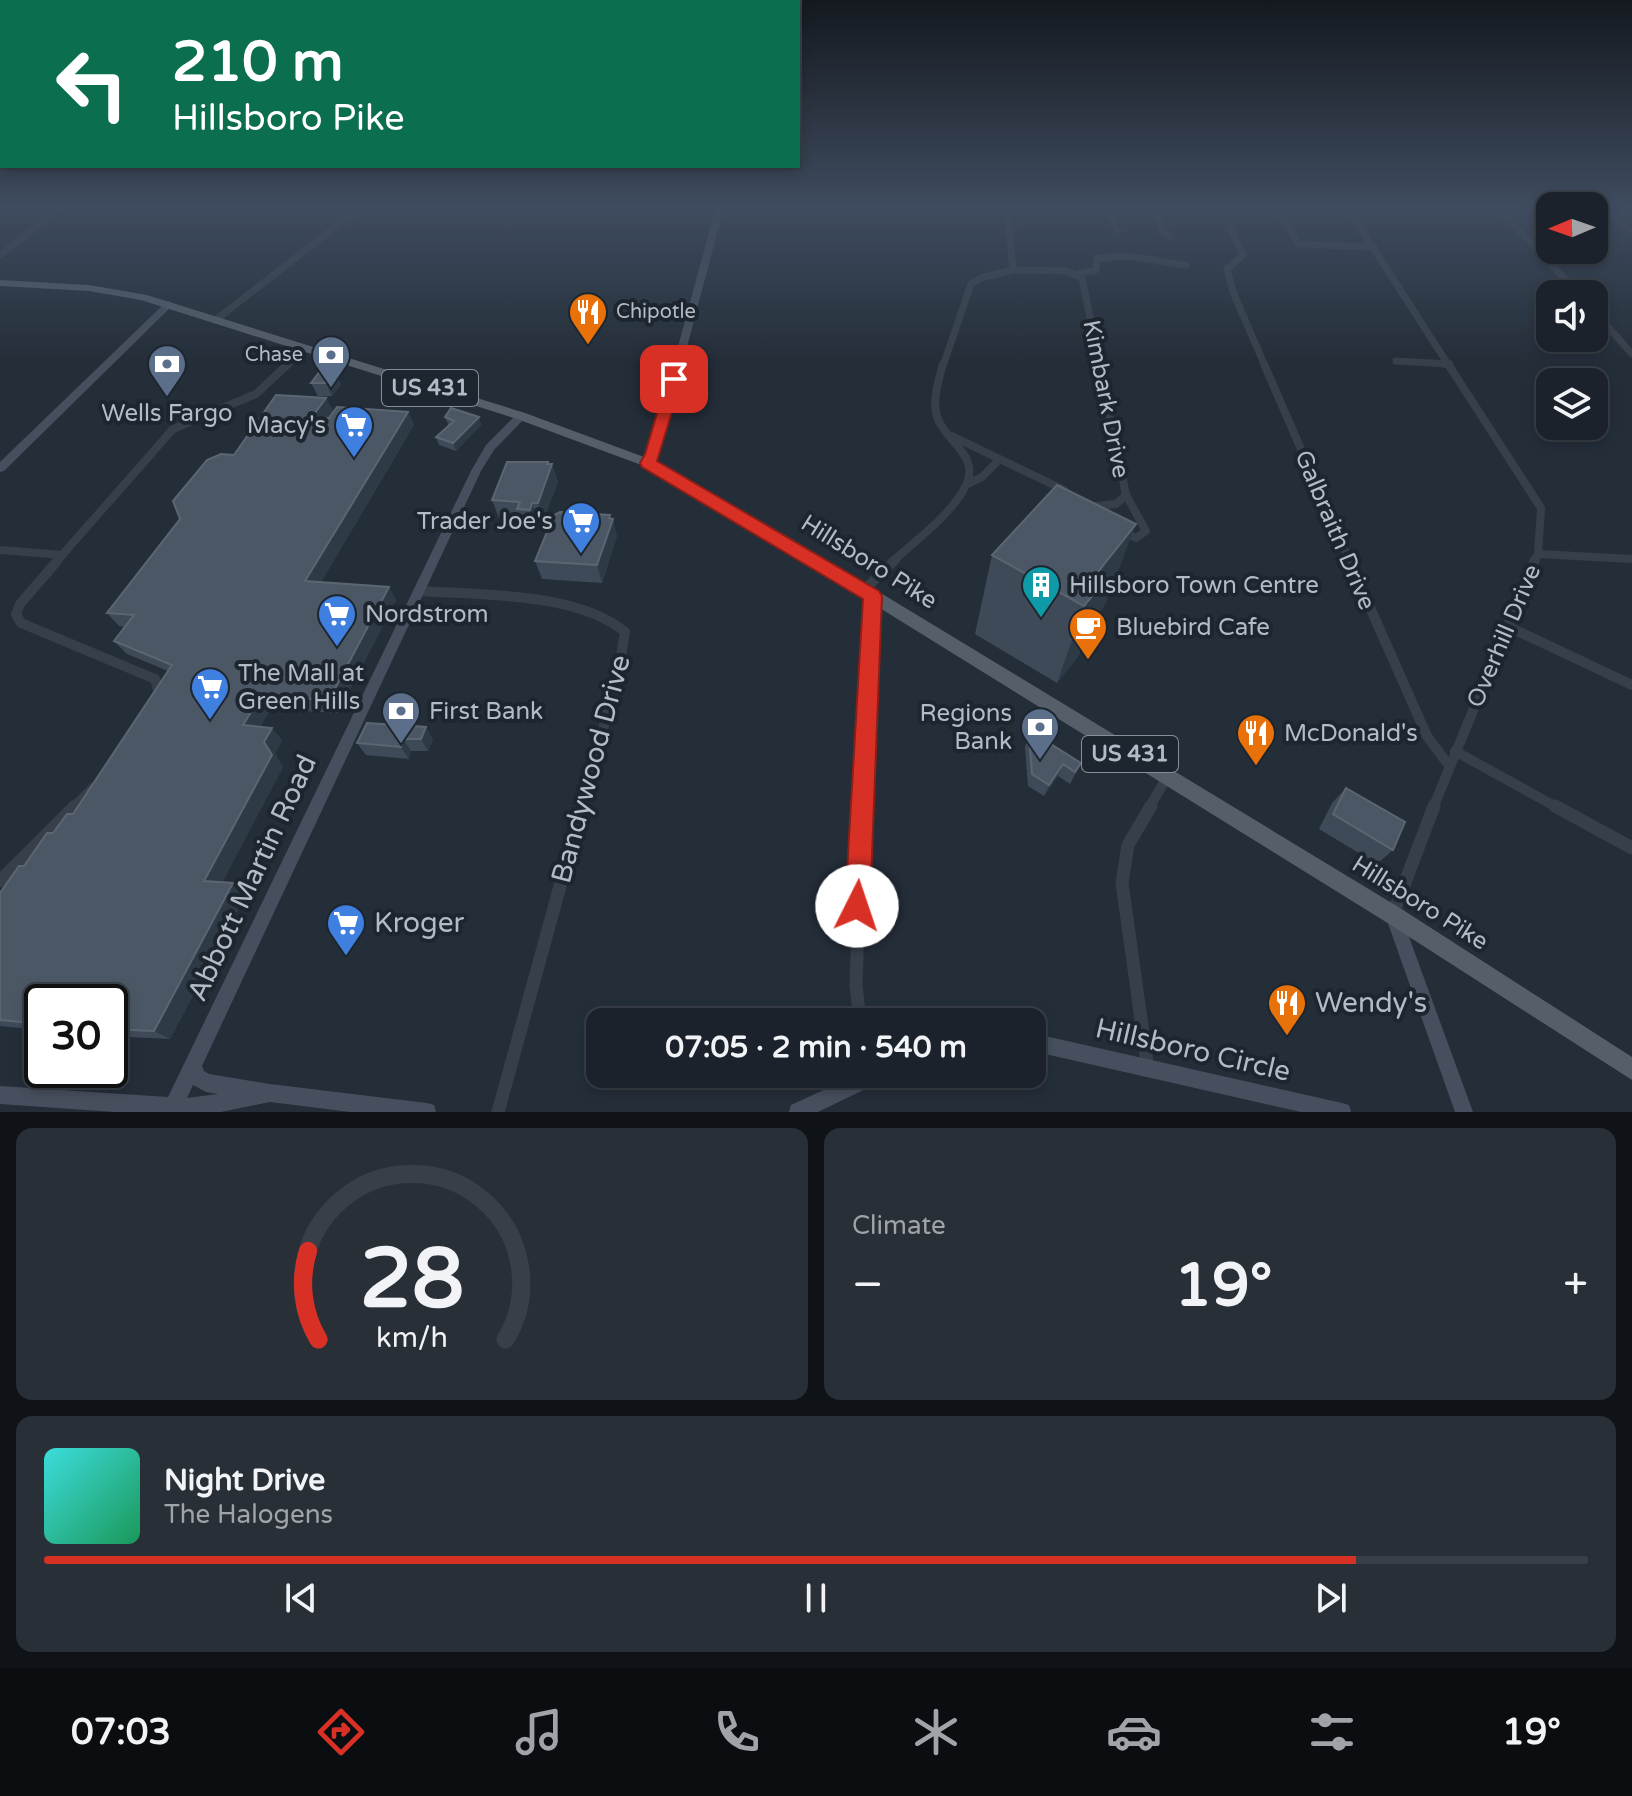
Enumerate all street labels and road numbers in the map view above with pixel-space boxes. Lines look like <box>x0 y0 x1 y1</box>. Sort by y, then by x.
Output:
street label: Kimbark Drive <box>1076 318 1136 480</box>
road number: US 431 <box>382 370 478 406</box>
street label: Galbraith Drive <box>1288 446 1382 614</box>
street label: Hillsboro Pike <box>796 509 942 615</box>
street label: Overhill Drive <box>1461 560 1547 712</box>
street label: Bandywood Drive <box>544 651 638 887</box>
road number: US 431 <box>1082 736 1178 772</box>
street label: Abbott Martin Road <box>180 750 324 1006</box>
street label: Hillsboro Pike <box>1347 850 1493 956</box>
street label: Hillsboro Circle <box>1092 1011 1294 1089</box>

